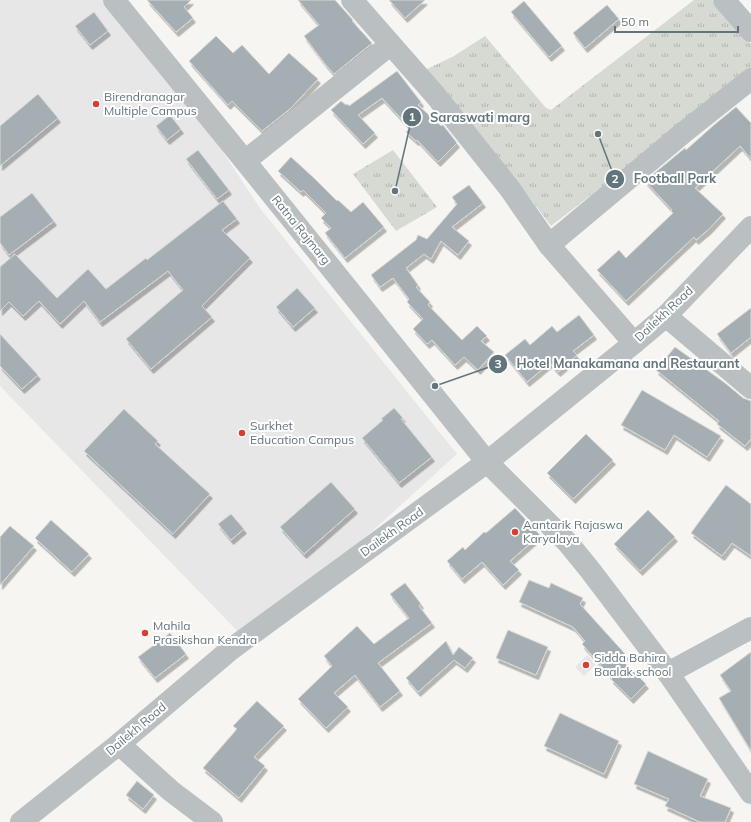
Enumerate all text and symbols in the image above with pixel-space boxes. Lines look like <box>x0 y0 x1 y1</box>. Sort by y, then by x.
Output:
scale bar <box>615 8 738 34</box>
text: 50 m <box>621 14 649 29</box>
place label: Birendranagar Multiple Campus <box>104 89 197 118</box>
marker: Birendranagar Multiple Campus <box>91 99 101 109</box>
callout: Saraswati marg <box>402 105 538 130</box>
text: 1 <box>408 109 416 124</box>
text: Saraswati marg <box>430 109 530 125</box>
callout: Football Park <box>605 166 724 191</box>
text: Football Park <box>634 170 717 186</box>
text: 2 <box>611 171 619 186</box>
street label: Ratna Rajmarg <box>269 192 334 267</box>
street label: Dailekh Road <box>631 283 696 344</box>
callout: Hotel Manakamana and Restaurant <box>488 351 747 376</box>
text: Hotel Manakamana and Restaurant <box>517 355 740 371</box>
text: 3 <box>494 356 502 371</box>
place label: Surkhet Education Campus <box>250 418 354 447</box>
marker: Surkhet Education Campus <box>237 428 247 438</box>
street label: Dailekh Road <box>357 504 426 559</box>
place label: Aantarik Rajaswa Karyalaya <box>523 517 623 546</box>
marker: Aantarik Rajaswa Karyalaya <box>510 527 520 537</box>
place label: Mahila Prasikshan Kendra <box>153 618 257 647</box>
marker: Mahila Prasikshan Kendra <box>140 628 150 638</box>
place label: Sidda Bahira Baalak school <box>594 650 671 679</box>
marker: Sidda Bahira Baalak school <box>581 660 591 670</box>
street label: Dailekh Road <box>102 699 169 758</box>

